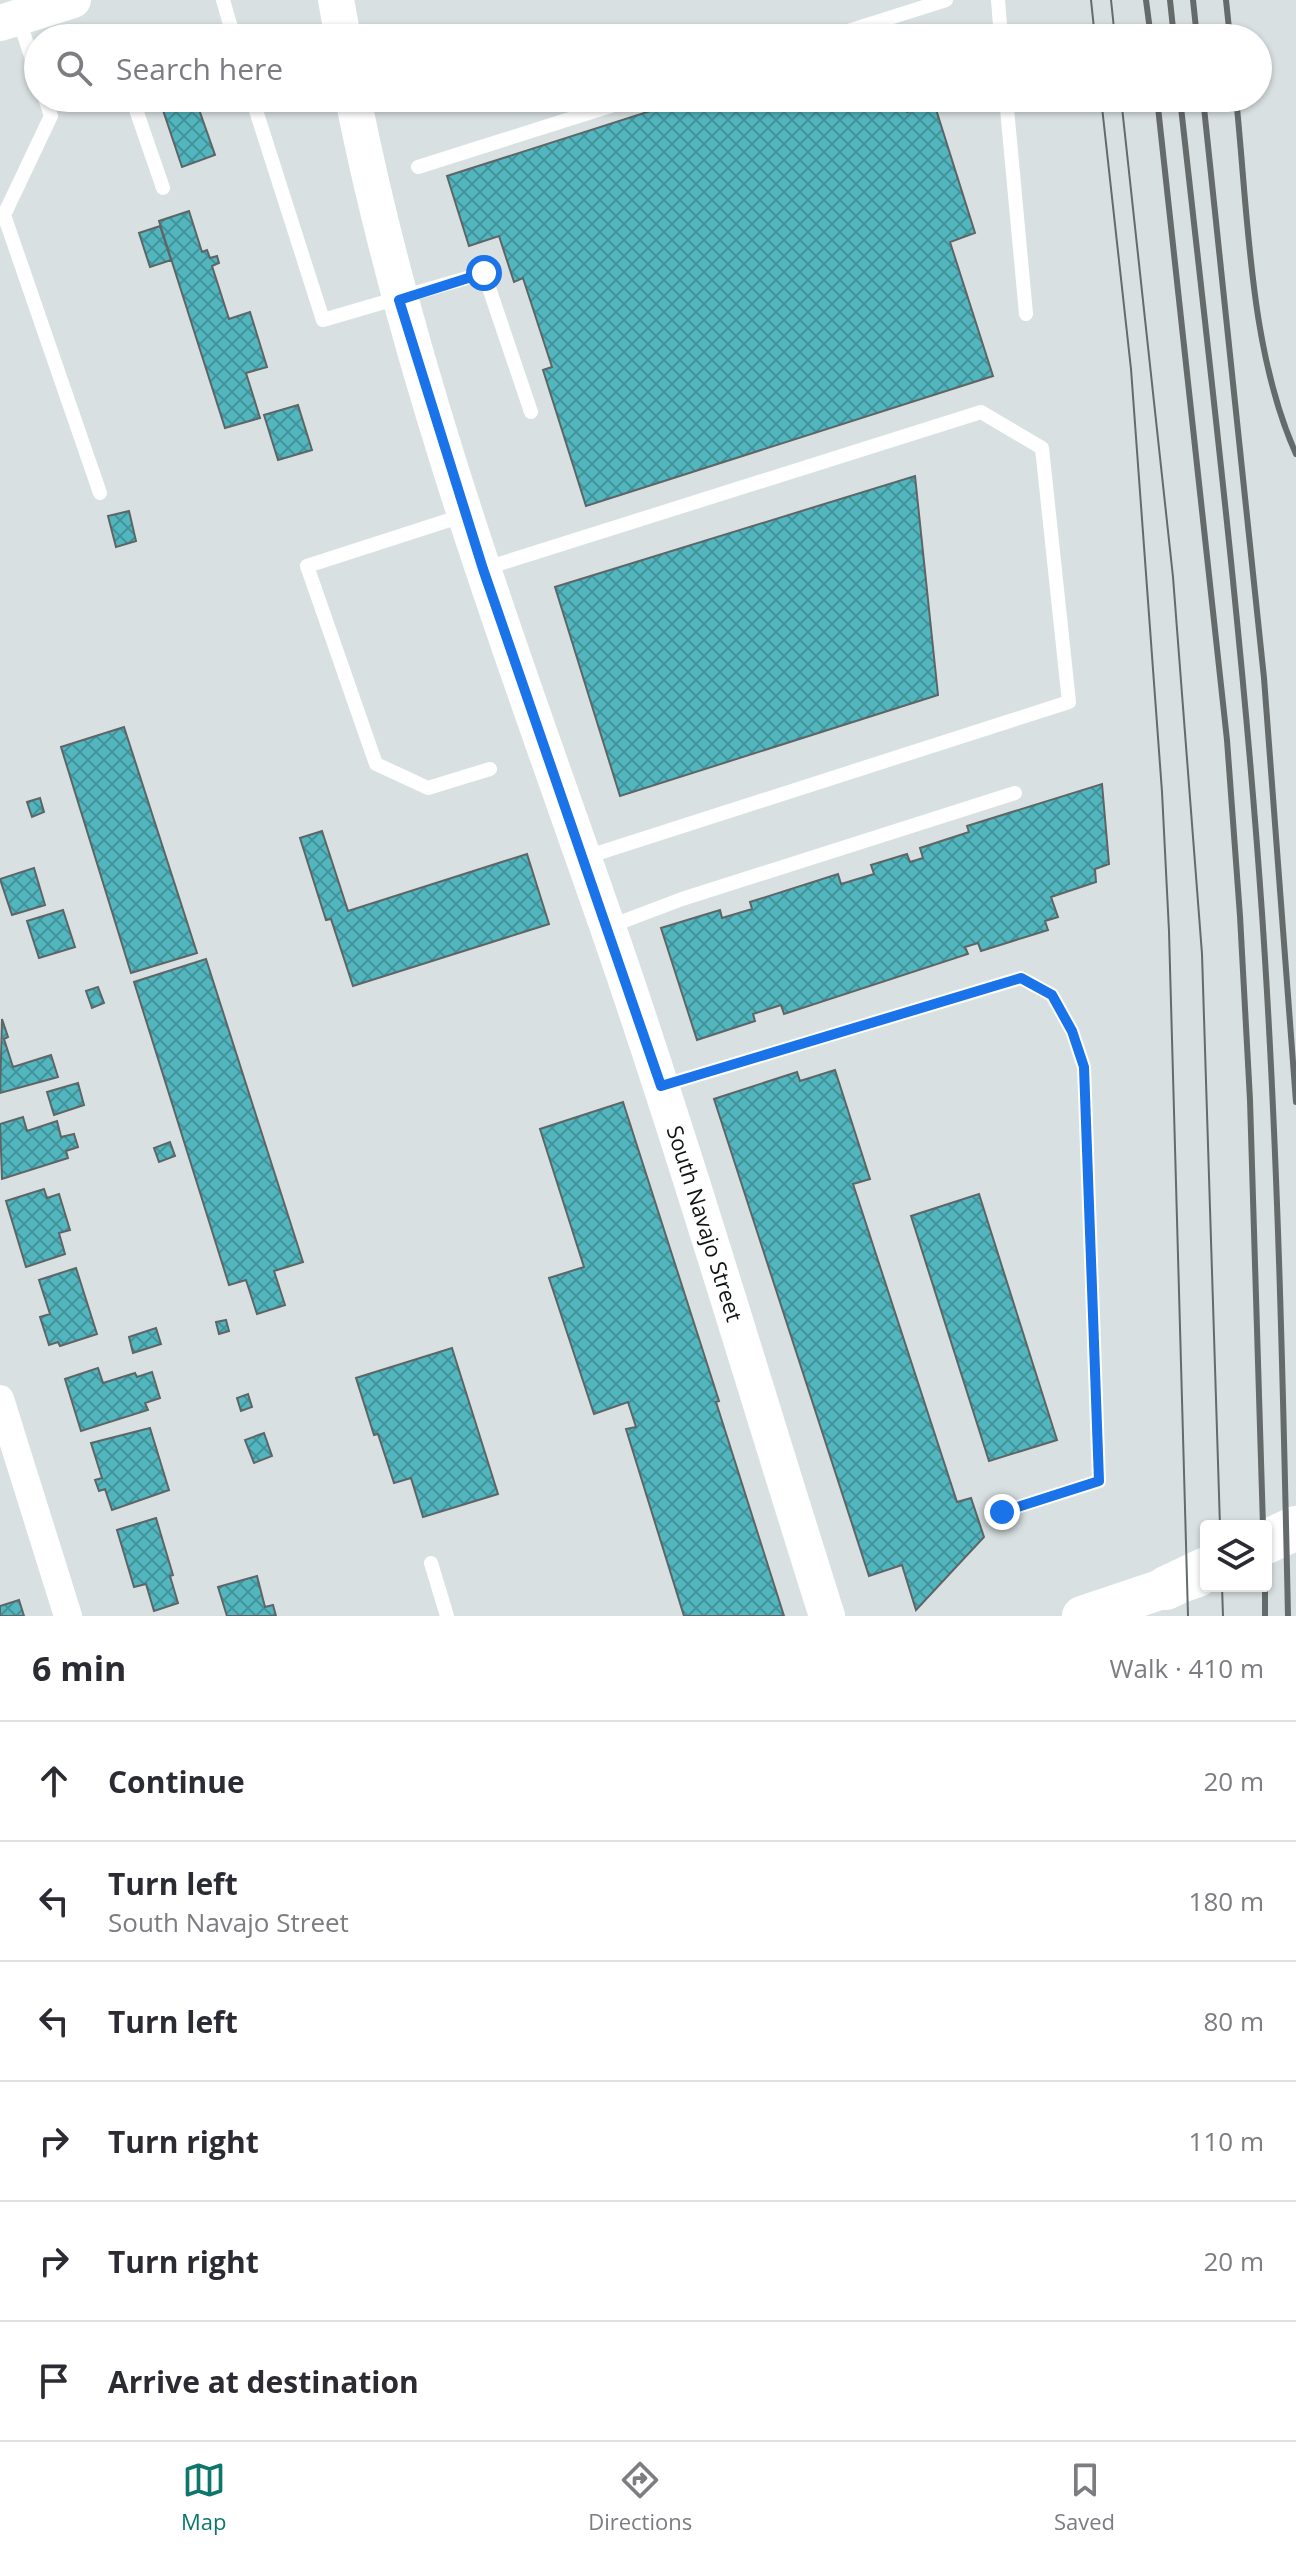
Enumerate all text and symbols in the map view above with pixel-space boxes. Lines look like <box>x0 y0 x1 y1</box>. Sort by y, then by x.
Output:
search box <box>24 24 1272 112</box>
icon: search <box>52 46 96 90</box>
text: Search here <box>116 48 283 89</box>
route start <box>466 255 502 291</box>
street label: South Navajo Street <box>661 1121 750 1325</box>
route end <box>984 1494 1020 1530</box>
map controls <box>1200 1520 1272 1592</box>
button: layers <box>1200 1520 1272 1592</box>
text: 6 min <box>32 1645 126 1691</box>
text: Walk · 410 m <box>1110 1650 1264 1686</box>
icon: ahead <box>32 1759 76 1803</box>
text: Continue <box>108 1761 245 1802</box>
text: 20 m <box>1203 1763 1264 1799</box>
text: Turn left <box>108 1863 238 1904</box>
icon: left <box>32 1879 76 1923</box>
text: 180 m <box>1189 1883 1264 1919</box>
text: South Navajo Street <box>108 1904 349 1940</box>
icon: left <box>32 1999 76 2043</box>
text: Turn left <box>108 2001 238 2042</box>
text: 80 m <box>1203 2003 1264 2039</box>
icon: right <box>32 2119 76 2163</box>
text: Turn right <box>108 2121 259 2162</box>
text: 110 m <box>1189 2123 1264 2159</box>
icon: right <box>32 2239 76 2283</box>
text: Turn right <box>108 2241 259 2282</box>
text: 20 m <box>1203 2243 1264 2279</box>
icon: arrive <box>32 2359 76 2403</box>
text: Arrive at destination <box>108 2361 419 2402</box>
tab: Map <box>181 2458 226 2536</box>
tab: Directions <box>588 2458 692 2536</box>
tab: Saved <box>1054 2458 1115 2536</box>

